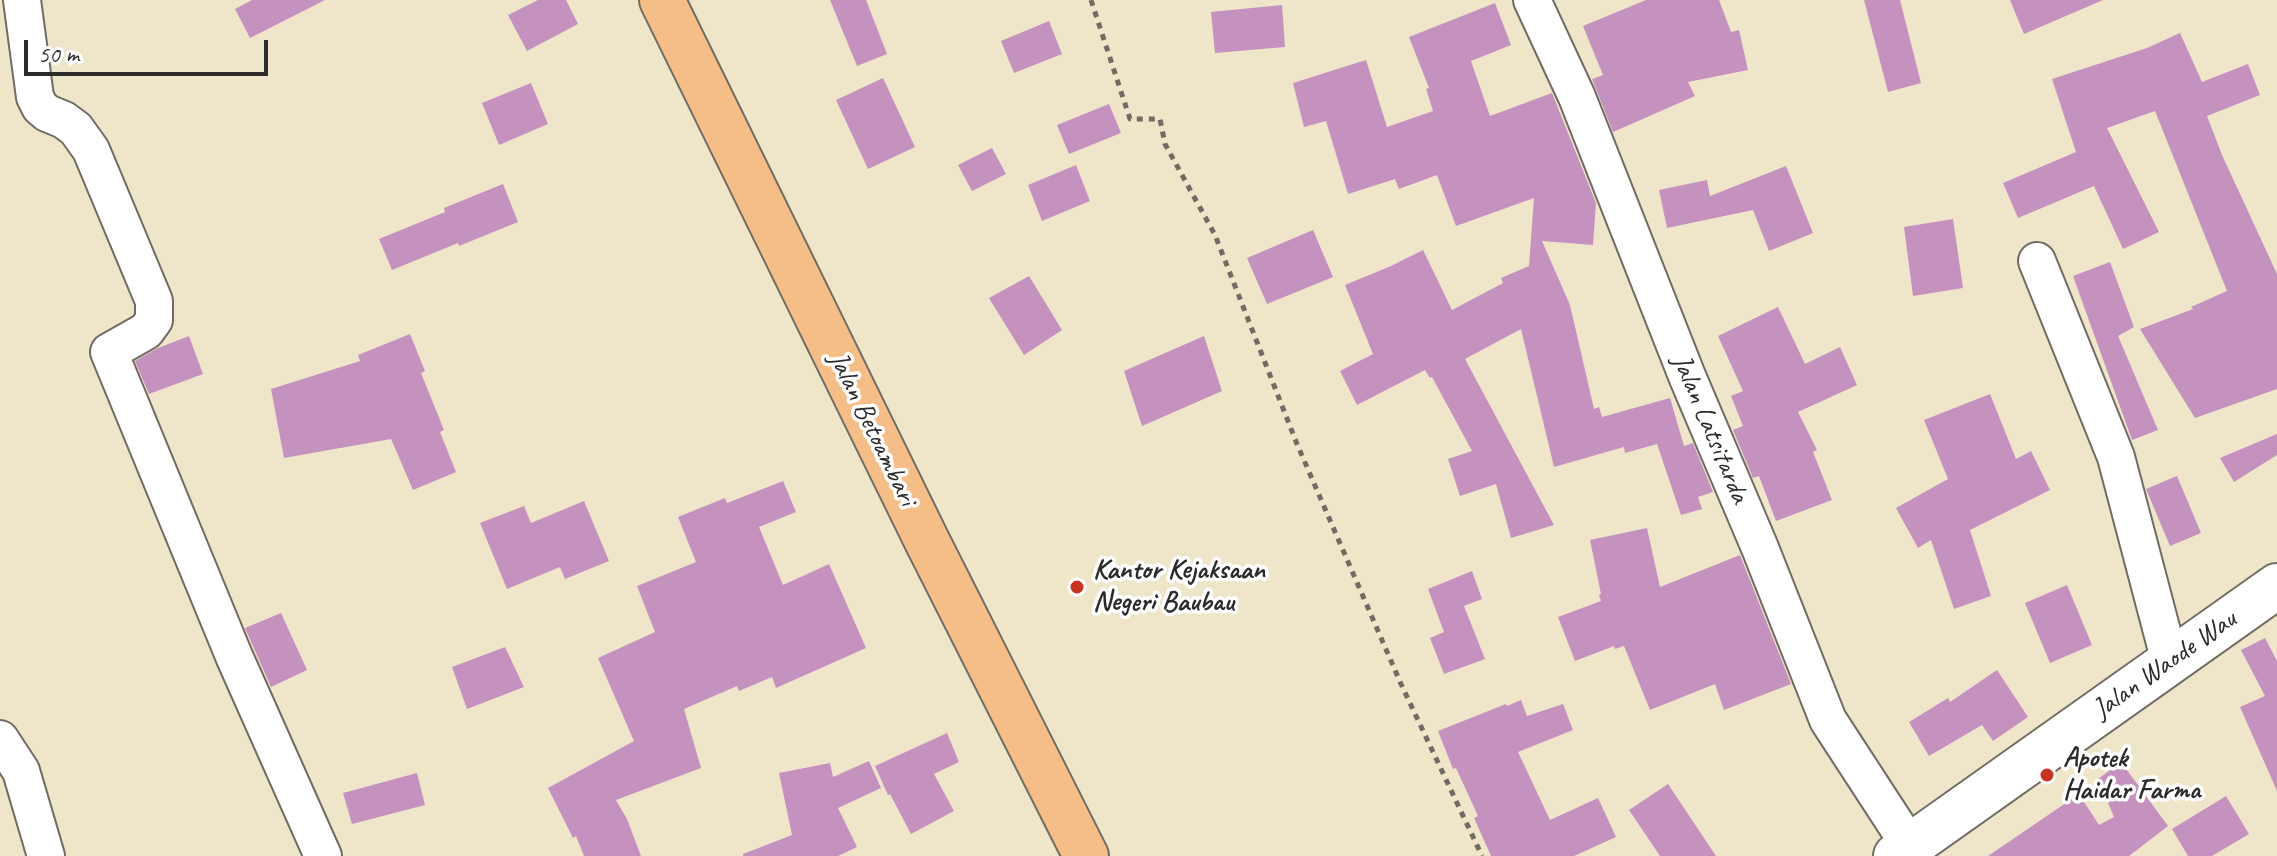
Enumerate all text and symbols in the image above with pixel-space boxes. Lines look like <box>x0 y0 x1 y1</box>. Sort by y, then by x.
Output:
scale bar <box>28 24 272 74</box>
text: 50 m <box>38 39 79 69</box>
street label: Jalan Betoambari <box>820 347 924 511</box>
street label: Jalan Latsitarda <box>1664 350 1756 508</box>
place label: Kantor Kejaksaan Negeri Baubau <box>1093 554 1265 620</box>
marker: Kantor Kejaksaan Negeri Baubau <box>1068 578 1086 596</box>
street label: Jalan Waode Wau <box>2087 603 2243 727</box>
place label: Apotek Haidar Farma <box>2063 742 2200 808</box>
marker: Apotek Haidar Farma <box>2038 766 2056 784</box>

